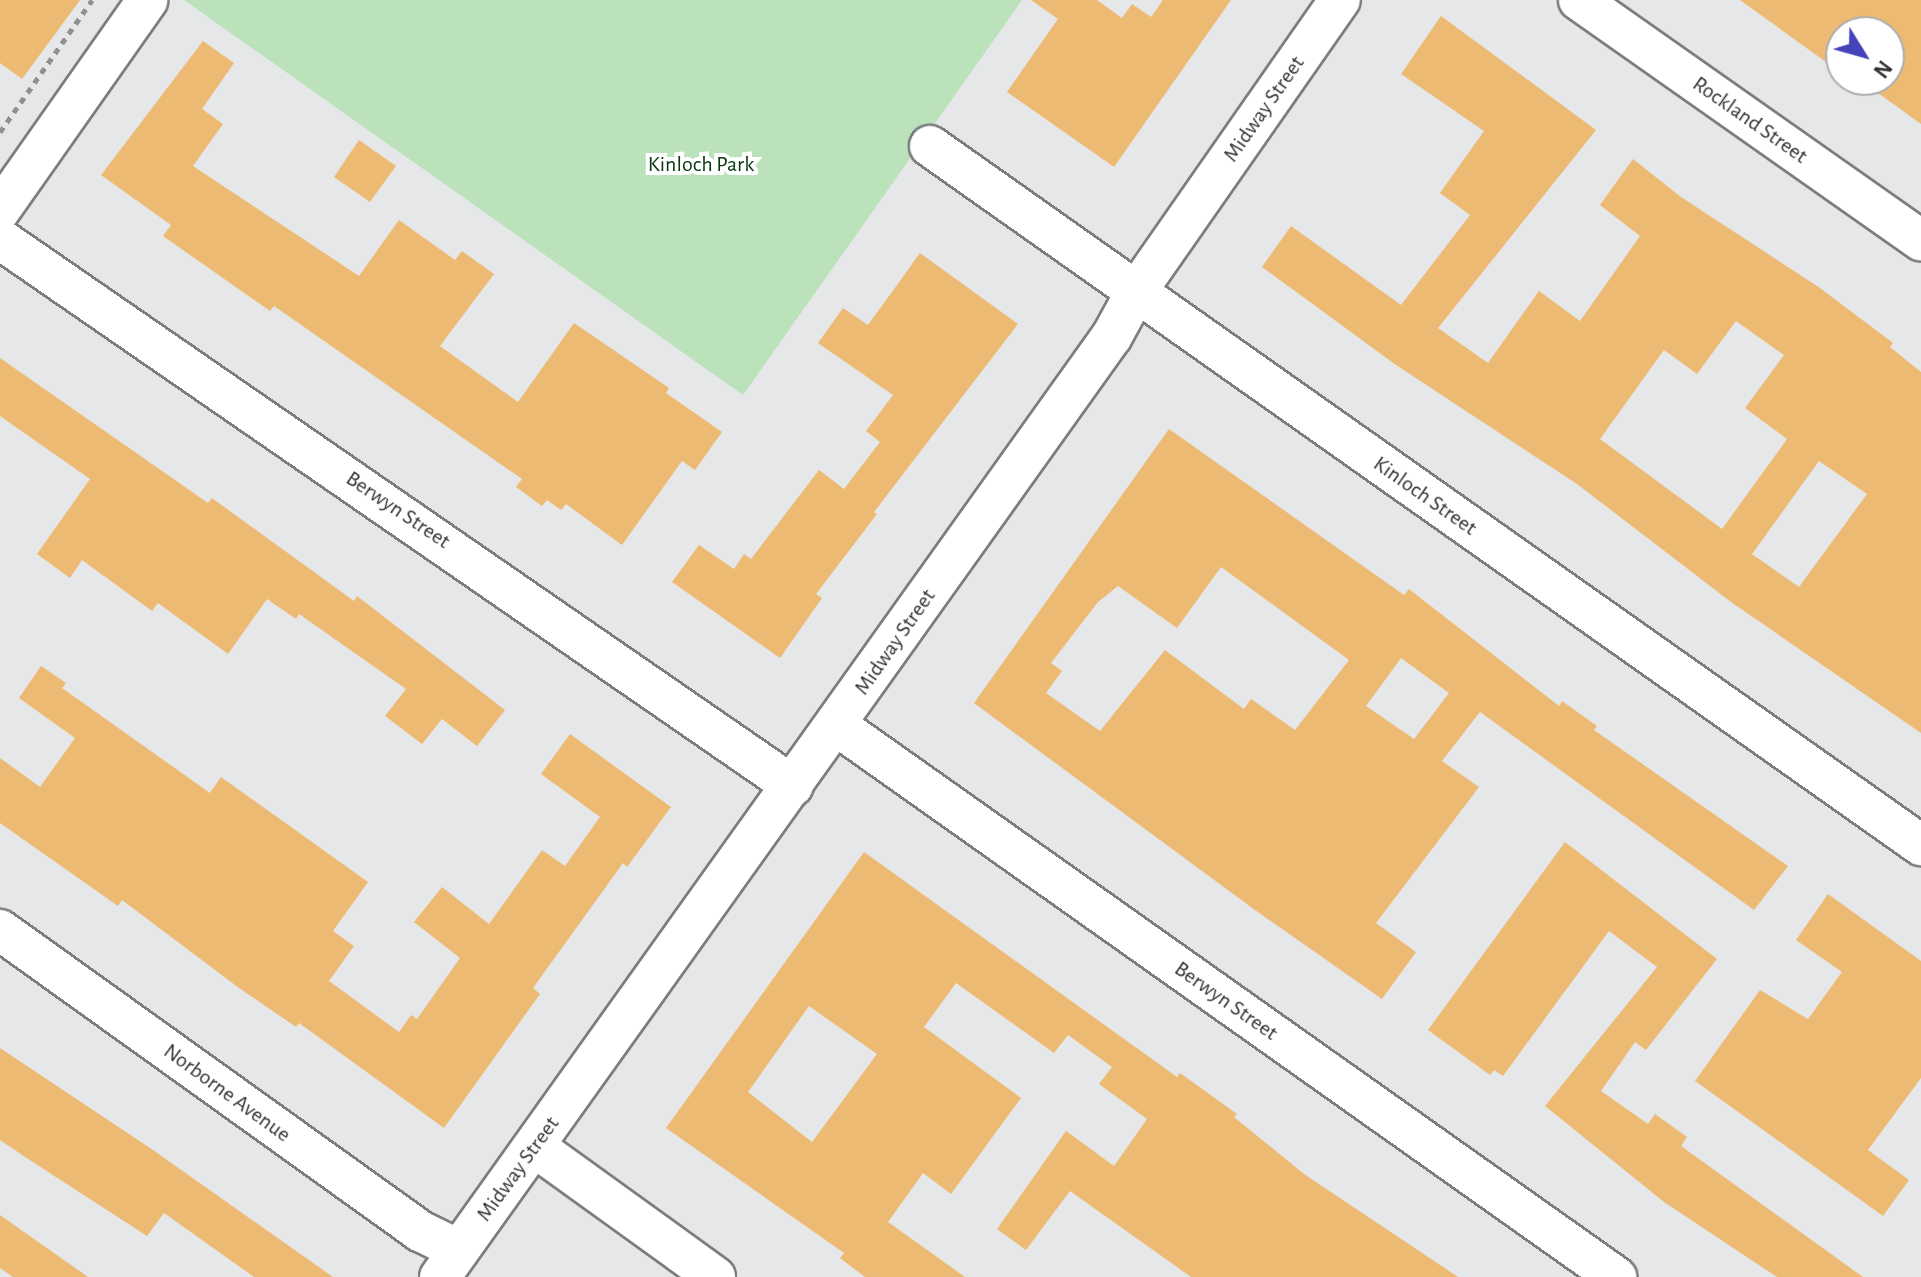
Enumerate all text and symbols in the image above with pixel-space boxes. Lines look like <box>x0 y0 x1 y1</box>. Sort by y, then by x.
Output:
north arrow <box>1825 16 1905 96</box>
street label: Midway Street <box>1218 51 1310 167</box>
text: N <box>1869 57 1896 82</box>
street label: Rockland Street <box>1687 71 1813 169</box>
park label: Kinloch Park <box>648 152 754 178</box>
street label: Kinloch Street <box>1368 451 1482 541</box>
street label: Berwyn Street <box>341 465 455 555</box>
street label: Midway Street <box>849 584 941 700</box>
street label: Berwyn Street <box>1169 956 1283 1046</box>
street label: Norborne Avenue <box>158 1038 296 1148</box>
street label: Midway Street <box>471 1111 565 1227</box>

